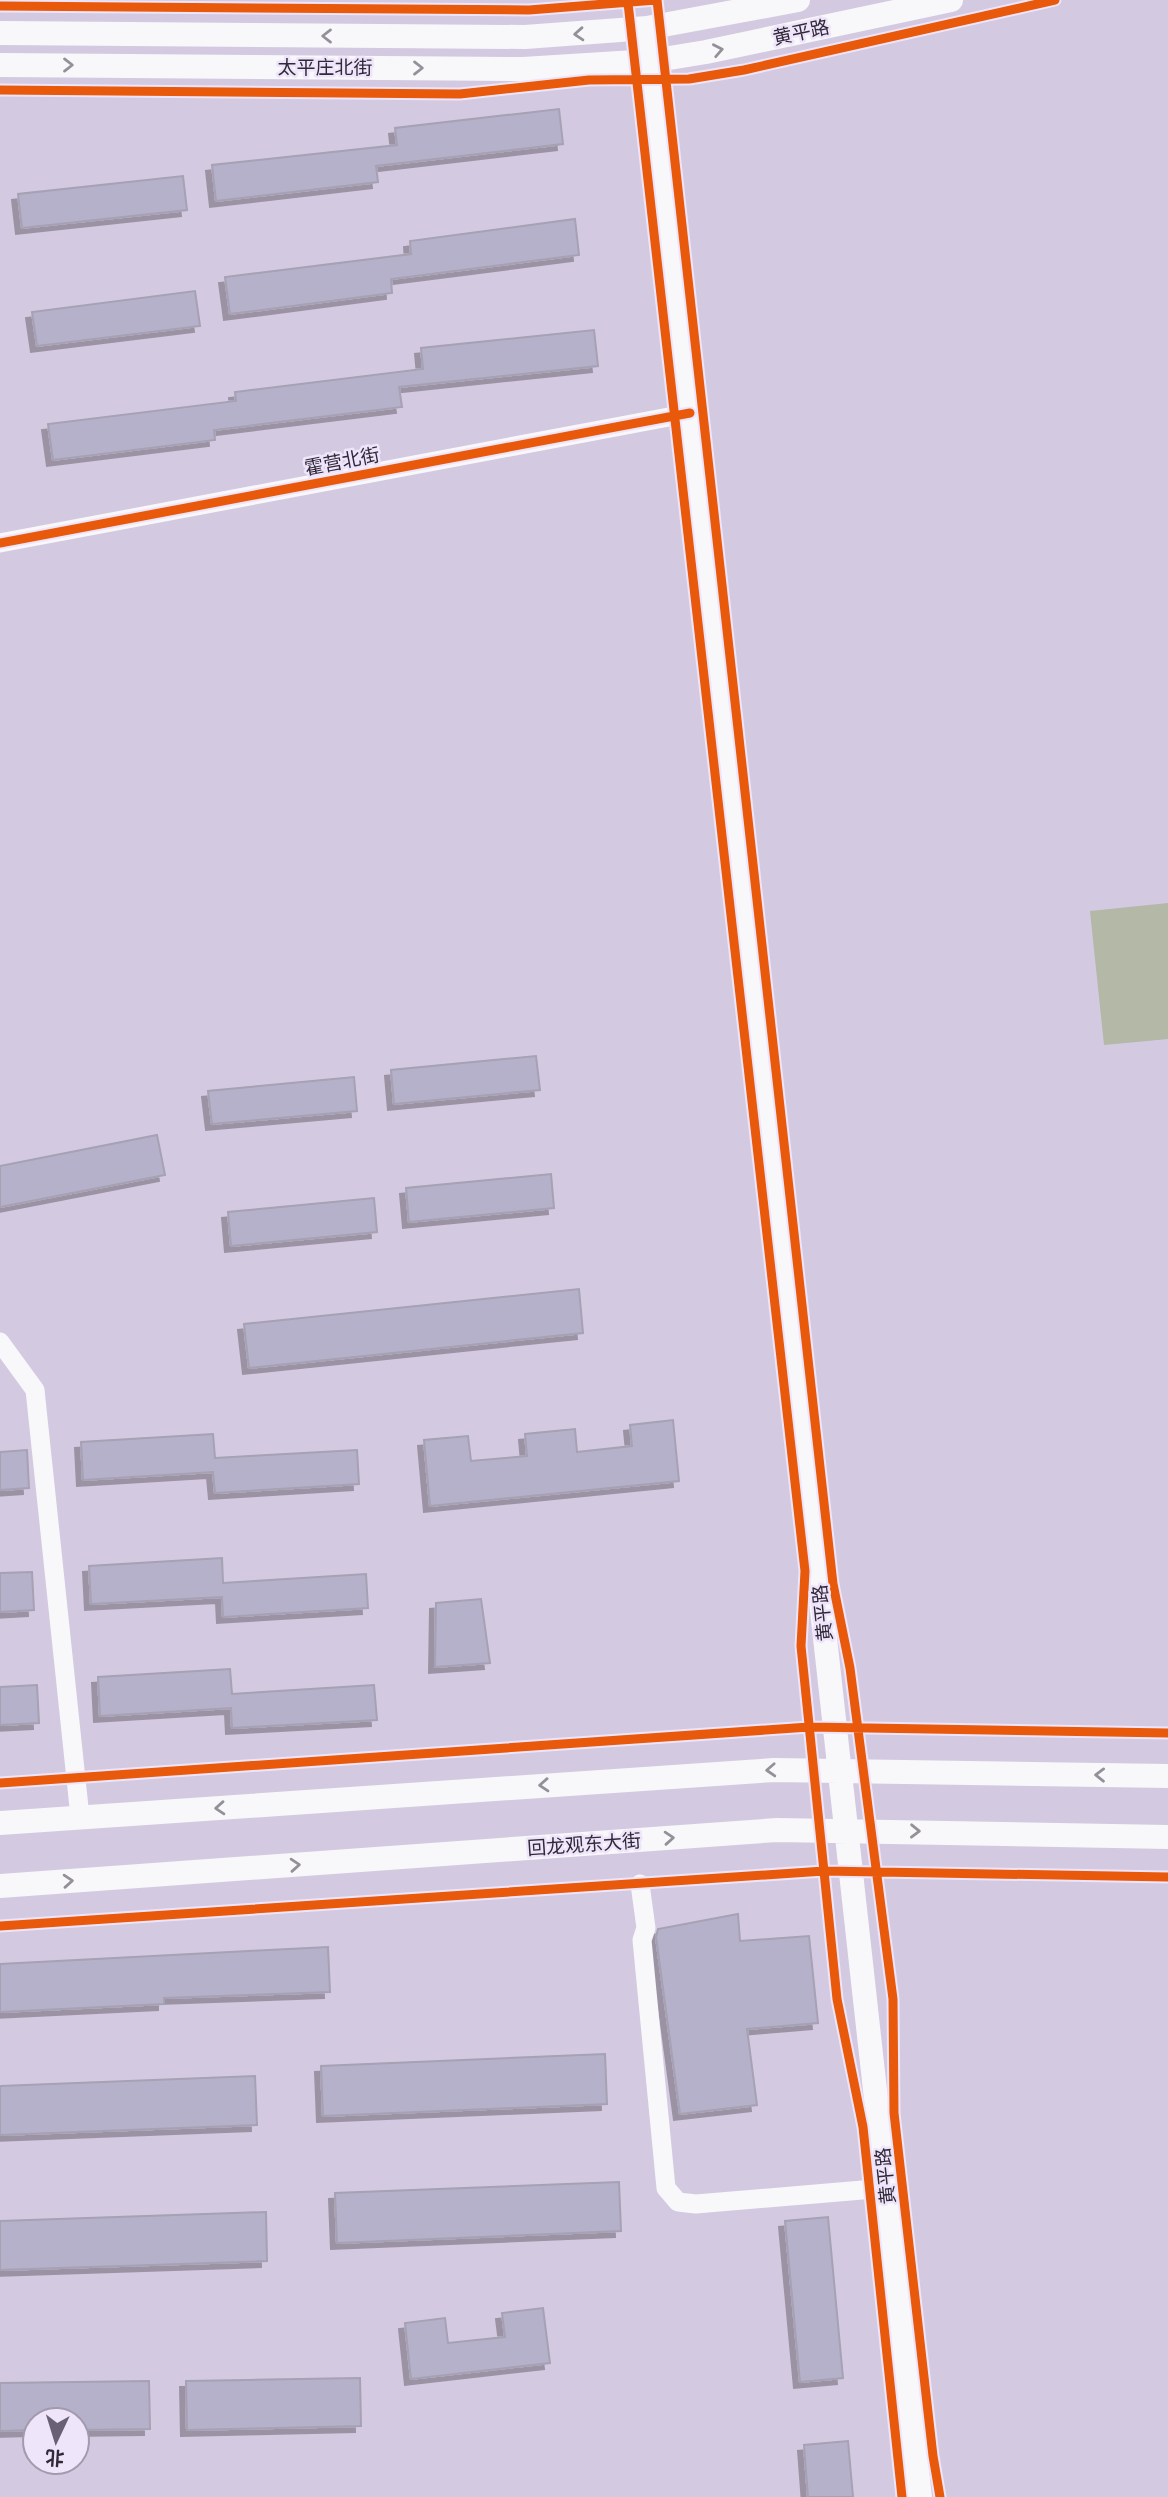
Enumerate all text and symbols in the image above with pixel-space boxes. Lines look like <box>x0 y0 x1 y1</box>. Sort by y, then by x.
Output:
street label: 黄平路 <box>771 15 831 49</box>
one-way arrow <box>573 27 584 42</box>
one-way arrow <box>321 28 332 44</box>
one-way arrow <box>712 43 724 58</box>
street label: 太平庄北街 <box>277 56 373 78</box>
one-way arrow <box>63 57 74 73</box>
one-way arrow <box>413 60 424 76</box>
street label: 霍营北街 <box>303 443 381 479</box>
street label: 黄平路 <box>808 1583 836 1643</box>
one-way arrow <box>766 1763 777 1778</box>
one-way arrow <box>1094 1767 1105 1782</box>
one-way arrow <box>539 1778 550 1793</box>
one-way arrow <box>214 1800 225 1815</box>
one-way arrow <box>909 1823 920 1838</box>
street label: 回龙观东大街 <box>526 1829 642 1859</box>
one-way arrow <box>663 1831 674 1846</box>
one-way arrow <box>290 1858 301 1873</box>
one-way arrow <box>63 1874 74 1889</box>
street label: 黄平路 <box>871 2146 899 2206</box>
north arrow <box>21 2406 91 2476</box>
text: 北 <box>45 2446 65 2470</box>

